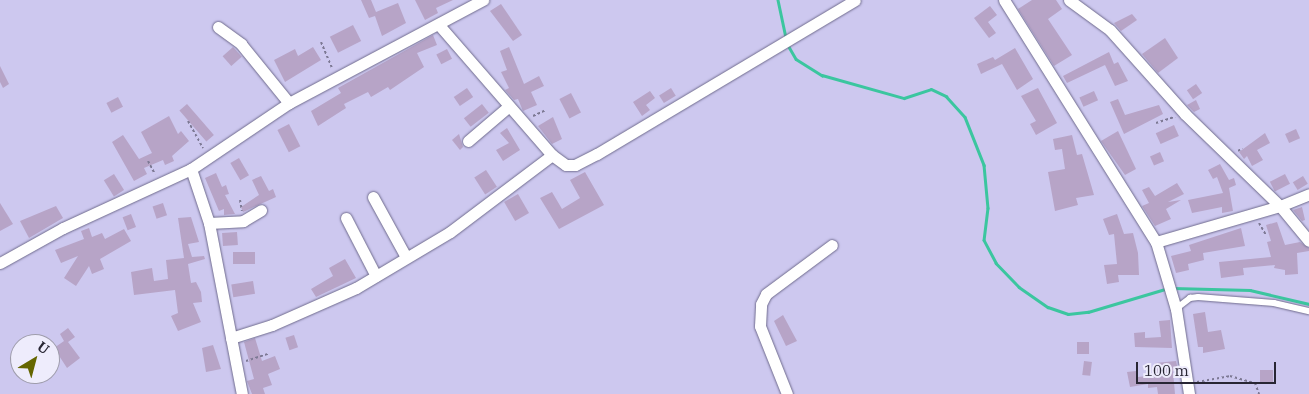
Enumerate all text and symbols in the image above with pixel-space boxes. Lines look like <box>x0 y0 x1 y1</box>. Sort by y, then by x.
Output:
north arrow <box>10 334 60 384</box>
text: U <box>34 337 53 358</box>
scale bar <box>1139 352 1279 384</box>
text: 100 m <box>1144 361 1189 380</box>

